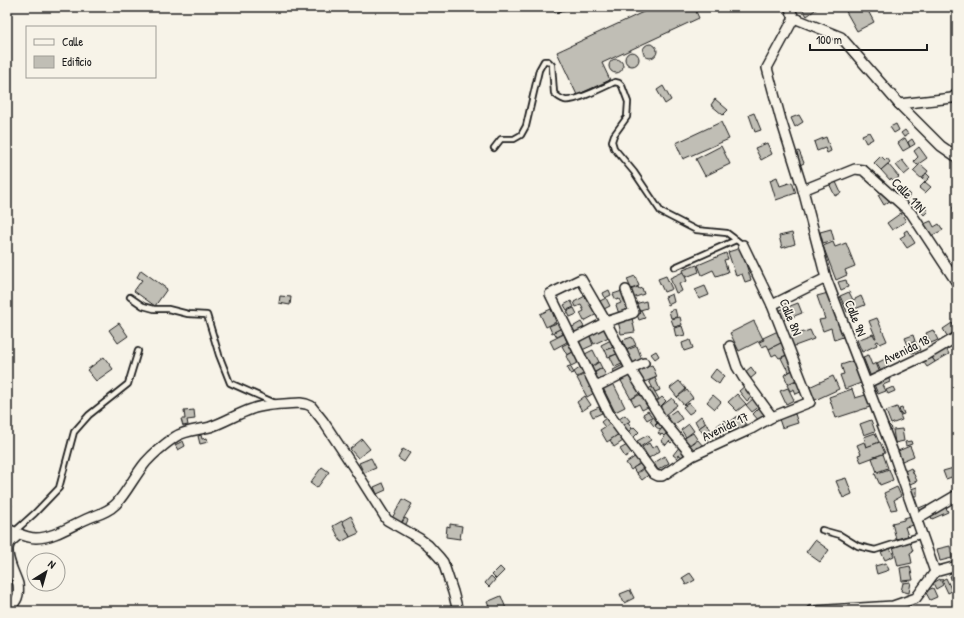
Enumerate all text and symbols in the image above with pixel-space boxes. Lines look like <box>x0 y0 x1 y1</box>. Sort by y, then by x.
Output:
legend <box>26 26 156 78</box>
scale bar <box>810 26 927 52</box>
text: 100 m <box>816 31 842 48</box>
text: Calle <box>62 33 83 50</box>
text: Edificio <box>62 53 92 70</box>
street label: Calle 11N <box>888 174 930 217</box>
street label: Calle 8N <box>775 296 807 338</box>
street label: Calle 9N <box>841 297 871 339</box>
street label: Avenida 18 <box>880 330 932 368</box>
street label: Avenida 17 <box>699 407 751 445</box>
north arrow <box>26 552 66 592</box>
text: N <box>45 557 59 571</box>

